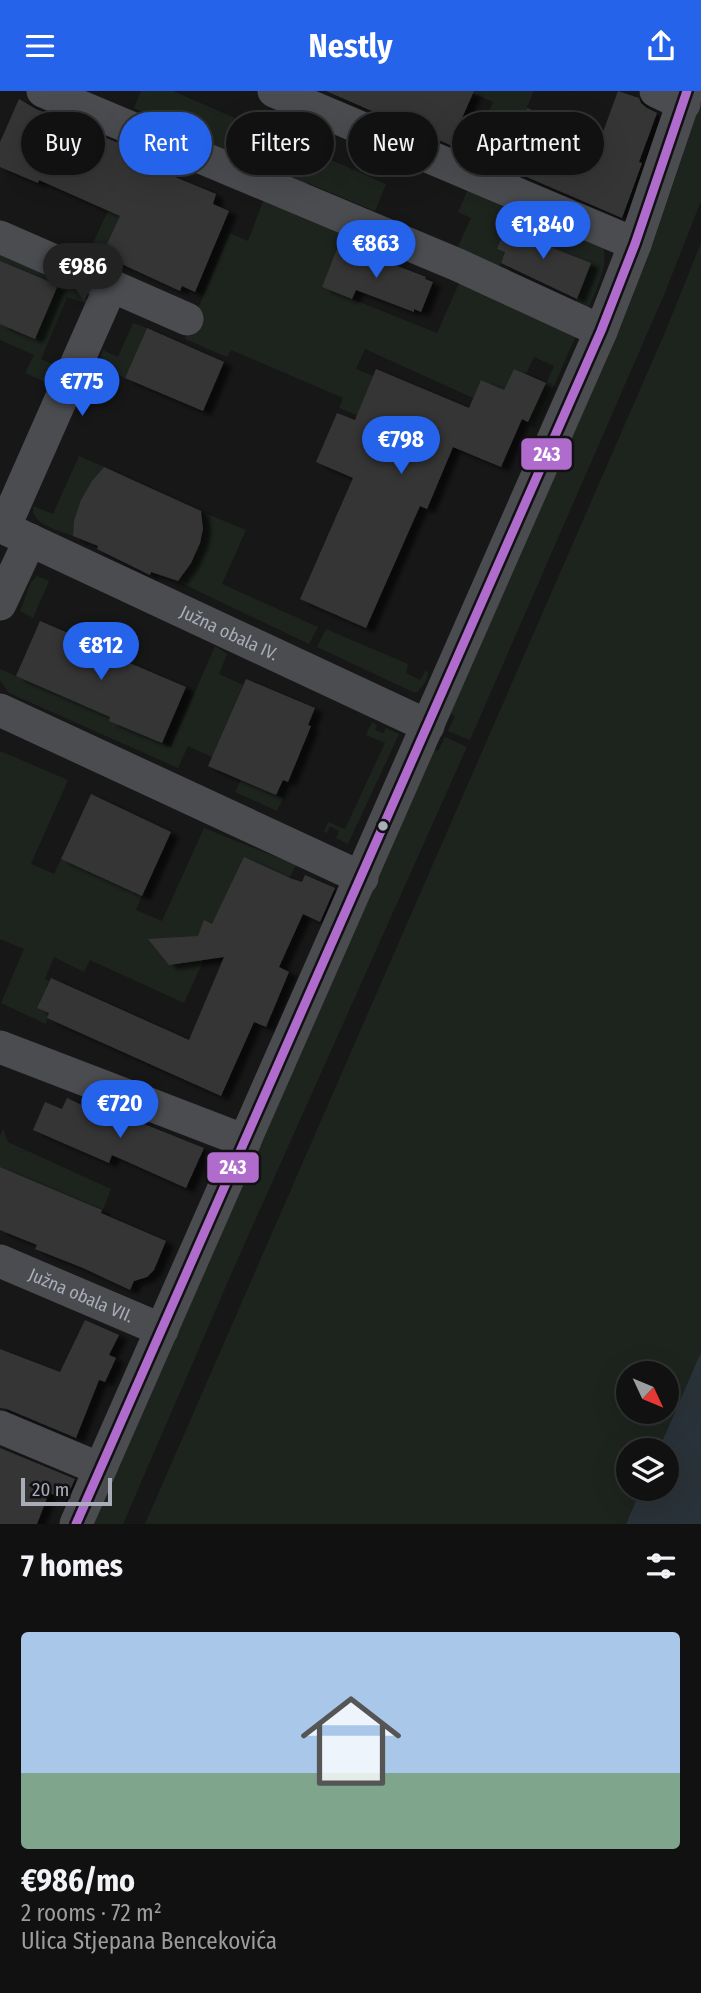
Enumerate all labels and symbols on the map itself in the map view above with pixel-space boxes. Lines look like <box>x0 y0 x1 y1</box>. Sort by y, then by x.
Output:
pin: €1,840 <box>486 201 600 261</box>
pin: €863 <box>335 221 417 280</box>
pin: €986 <box>42 243 124 303</box>
pin: €775 <box>41 359 123 418</box>
pin: €798 <box>360 417 442 476</box>
line badge: 243 <box>520 437 573 471</box>
text: 243 <box>533 443 560 466</box>
street label: Južna obala IV. <box>176 601 282 666</box>
pin: €812 <box>60 623 142 682</box>
unlabelled marker <box>376 819 390 833</box>
pin: €720 <box>79 1081 161 1140</box>
line badge: 243 <box>206 1151 260 1184</box>
text: 243 <box>219 1156 246 1179</box>
street label: Južna obala VII. <box>25 1263 137 1328</box>
north arrow <box>616 1361 679 1425</box>
scale bar <box>21 1475 112 1507</box>

